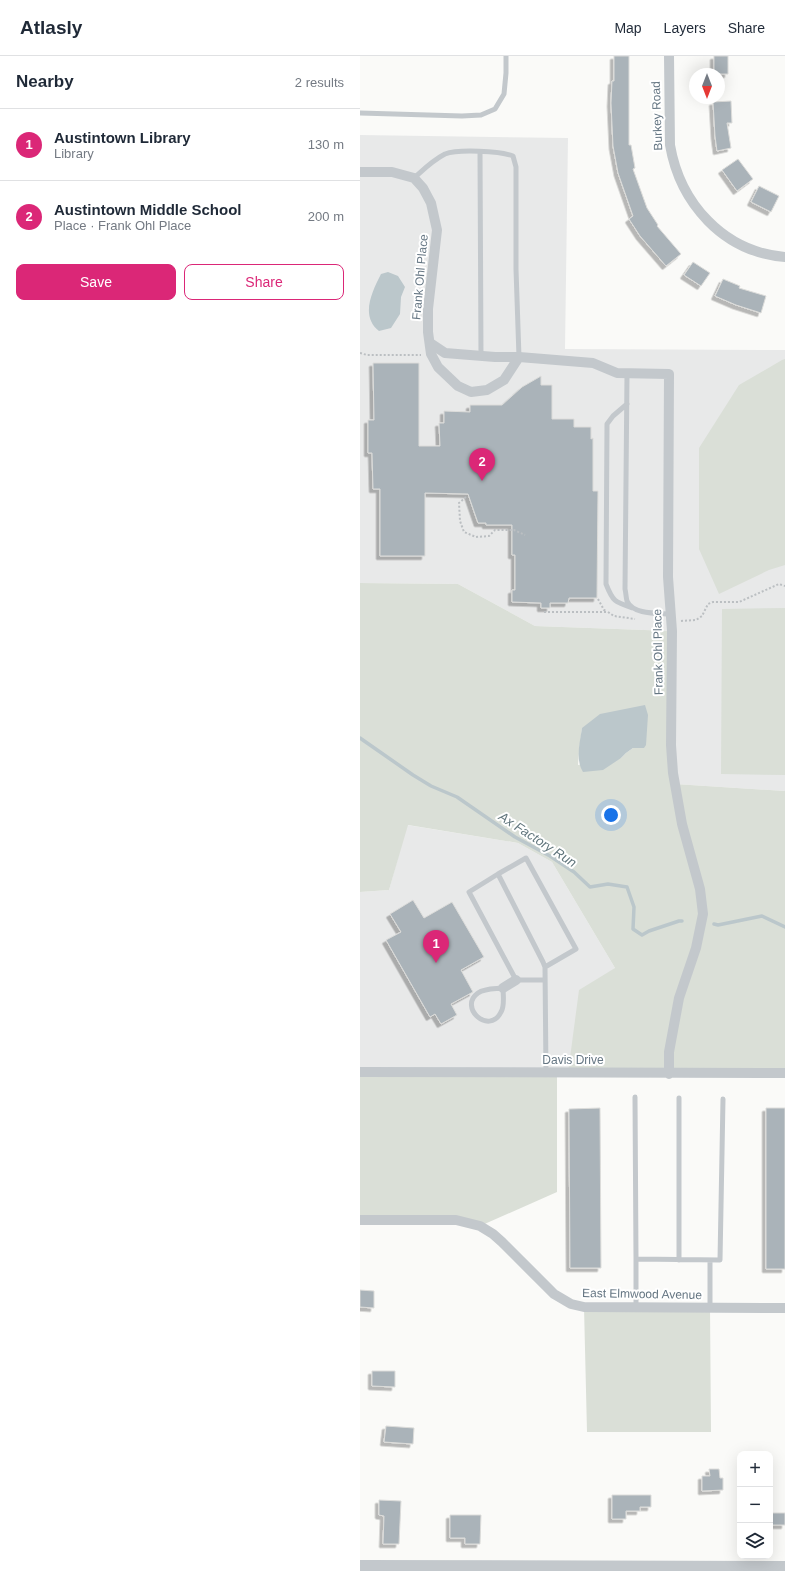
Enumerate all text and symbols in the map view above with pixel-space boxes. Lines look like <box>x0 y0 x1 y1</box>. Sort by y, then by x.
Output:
text: Atlasly <box>20 17 82 38</box>
text: Map <box>614 20 642 36</box>
text: Layers <box>664 20 706 36</box>
text: Share <box>728 20 765 36</box>
north arrow <box>689 68 725 104</box>
text: Nearby <box>16 72 74 91</box>
text: 2 results <box>295 75 344 90</box>
street label: Burkey Road <box>649 81 665 151</box>
text: Austintown Library <box>54 129 191 146</box>
text: 1 <box>25 137 33 152</box>
text: 130 m <box>308 137 344 152</box>
text: Library <box>54 146 94 161</box>
text: Austintown Middle School <box>54 201 242 218</box>
text: 2 <box>25 209 33 224</box>
text: 200 m <box>308 209 344 224</box>
text: Place · Frank Ohl Place <box>54 218 191 233</box>
street label: Frank Ohl Place <box>409 233 431 320</box>
button: Save <box>16 264 176 300</box>
button: Share <box>184 264 344 300</box>
pin: 2 <box>469 448 495 481</box>
street label: Frank Ohl Place <box>650 609 666 695</box>
your location <box>601 805 621 825</box>
water label: Ax Factory Run <box>495 808 579 870</box>
pin: 1 <box>423 930 449 963</box>
street label: Davis Drive <box>542 1053 604 1067</box>
street label: East Elmwood Avenue <box>582 1286 702 1302</box>
map controls <box>737 1451 773 1559</box>
button: + <box>737 1451 773 1487</box>
button: − <box>737 1487 773 1523</box>
button: layers <box>737 1523 773 1559</box>

